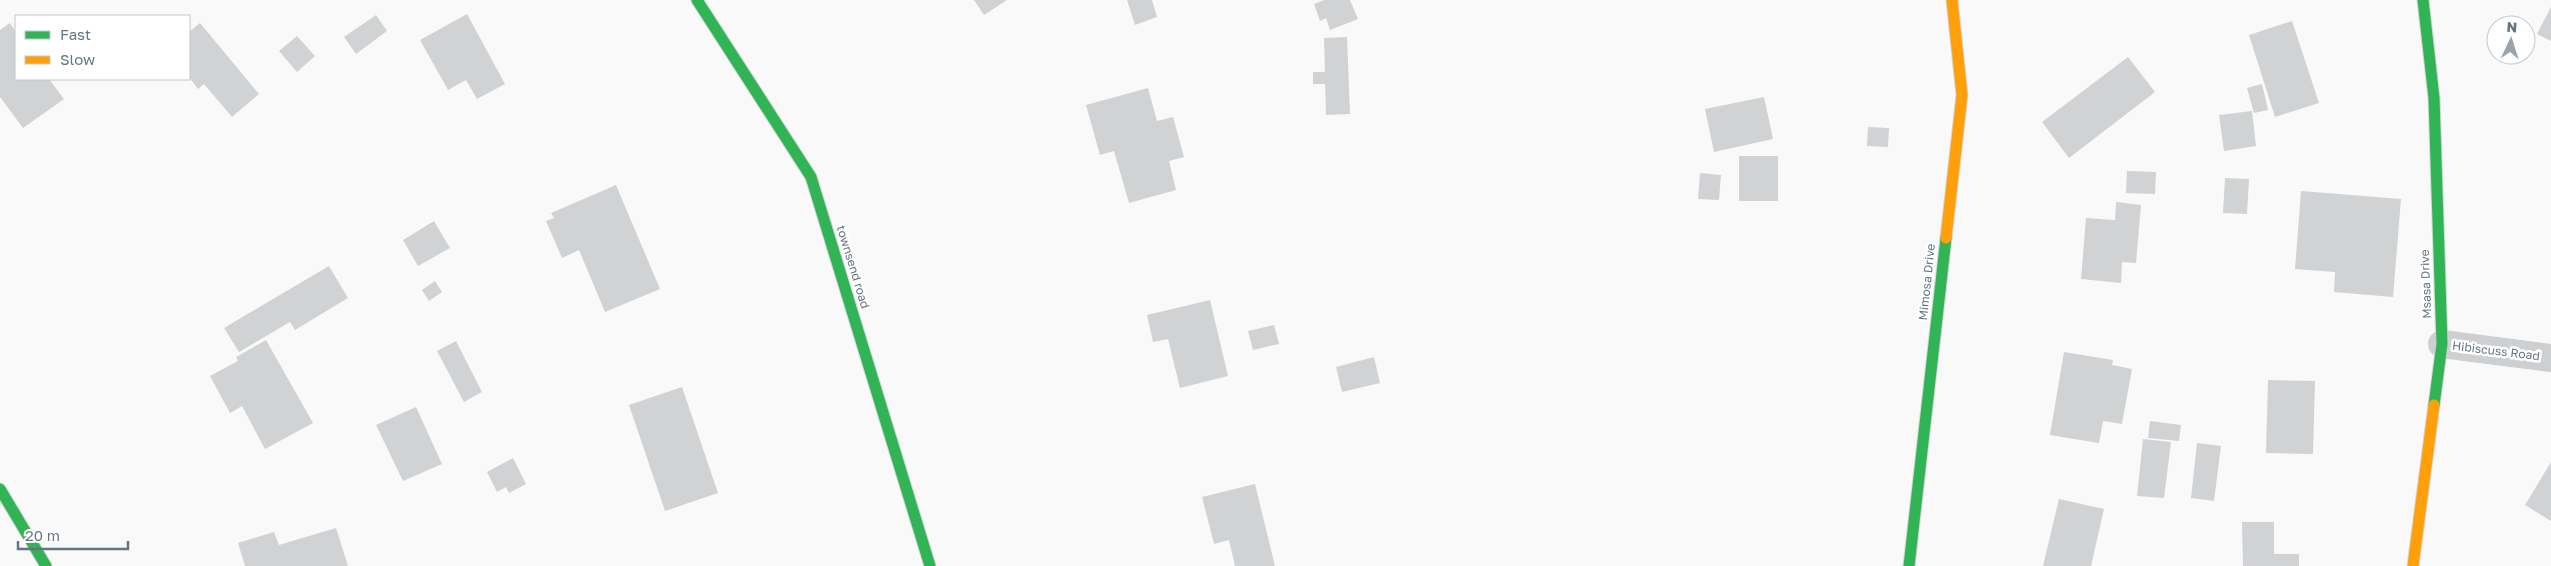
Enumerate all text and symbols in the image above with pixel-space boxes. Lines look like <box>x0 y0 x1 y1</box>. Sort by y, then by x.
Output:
legend <box>15 15 190 80</box>
north arrow <box>2486 15 2536 65</box>
text: N <box>2506 18 2518 35</box>
text: Fast <box>60 25 91 43</box>
text: Slow <box>60 50 95 68</box>
street label: townsend road <box>834 224 873 310</box>
street label: Mimosa Drive <box>1915 243 1938 321</box>
street label: Msasa Drive <box>2417 249 2434 319</box>
street label: Hibiscuss Road <box>2451 338 2541 363</box>
scale bar <box>18 518 128 550</box>
text: 20 m <box>25 526 60 544</box>

